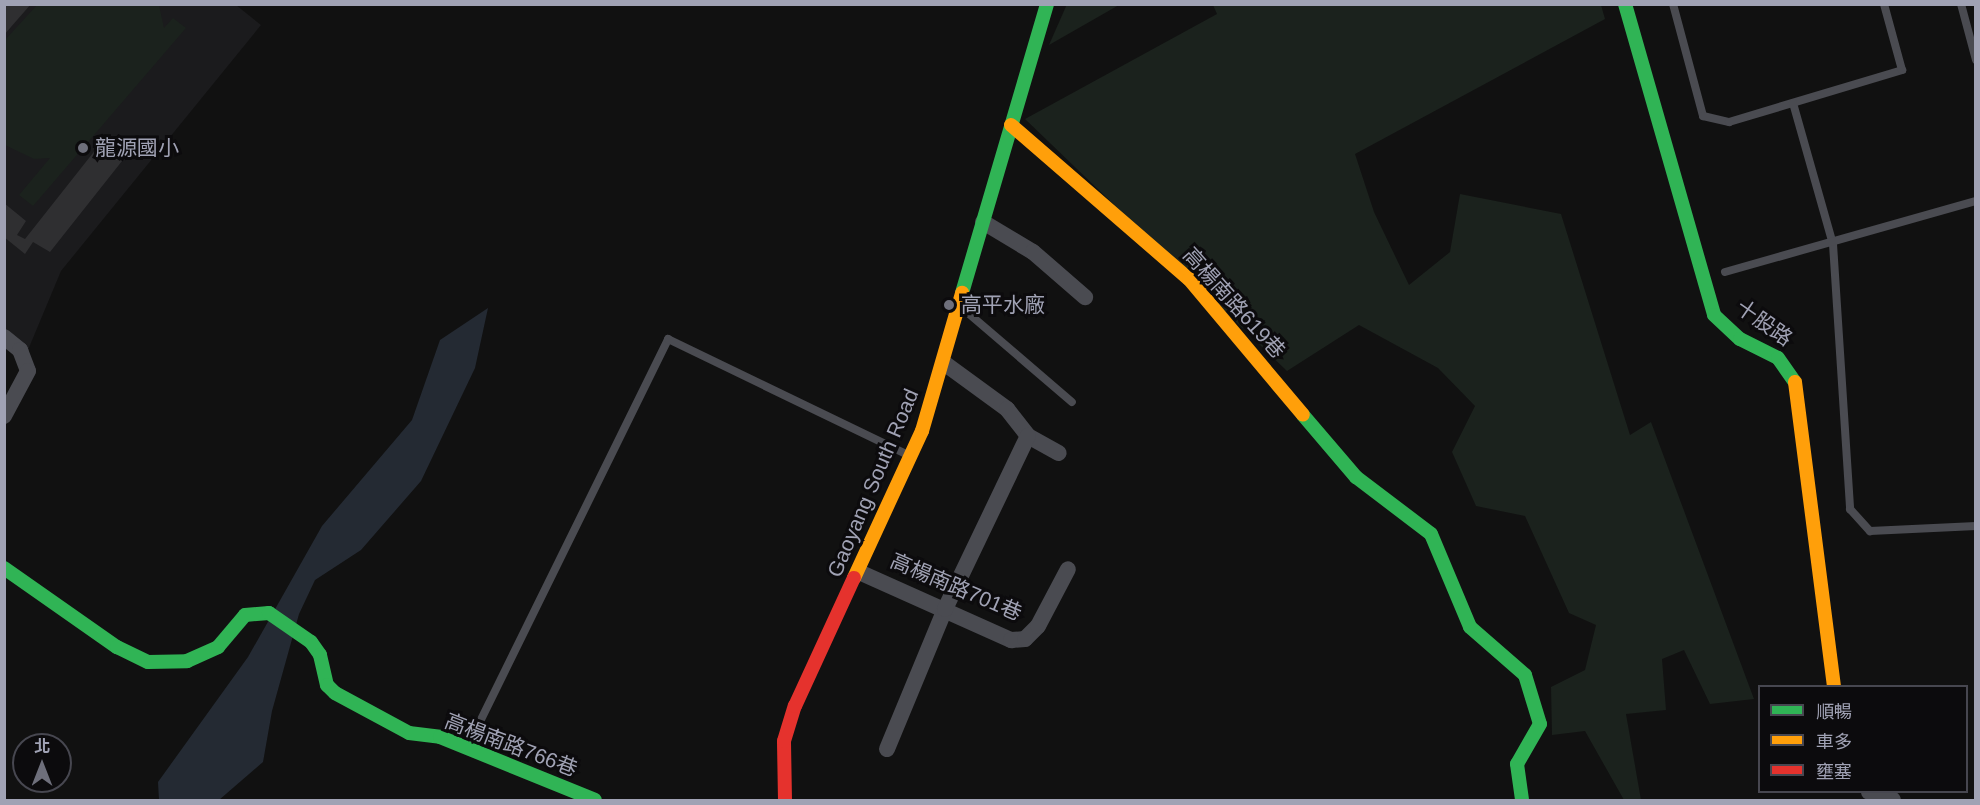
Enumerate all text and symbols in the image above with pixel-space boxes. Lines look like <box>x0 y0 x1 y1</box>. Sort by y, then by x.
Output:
place label: 龍源國小 <box>95 135 179 161</box>
marker: 龍源國小 <box>76 141 90 155</box>
street label: 高楊南路619巷 <box>1178 243 1290 363</box>
place label: 高平水廠 <box>961 292 1045 318</box>
street label: 十股路 <box>1731 295 1797 351</box>
marker: 高平水廠 <box>942 298 956 312</box>
street label: Gaoyang South Road <box>822 385 924 581</box>
street label: 高楊南路701巷 <box>887 548 1025 626</box>
legend <box>1758 685 1968 793</box>
text: 順暢 <box>1816 702 1852 722</box>
street label: 高楊南路766巷 <box>441 708 581 782</box>
text: 車多 <box>1816 732 1852 752</box>
north arrow <box>12 733 72 793</box>
text: 北 <box>34 738 50 755</box>
text: 壅塞 <box>1816 762 1852 782</box>

